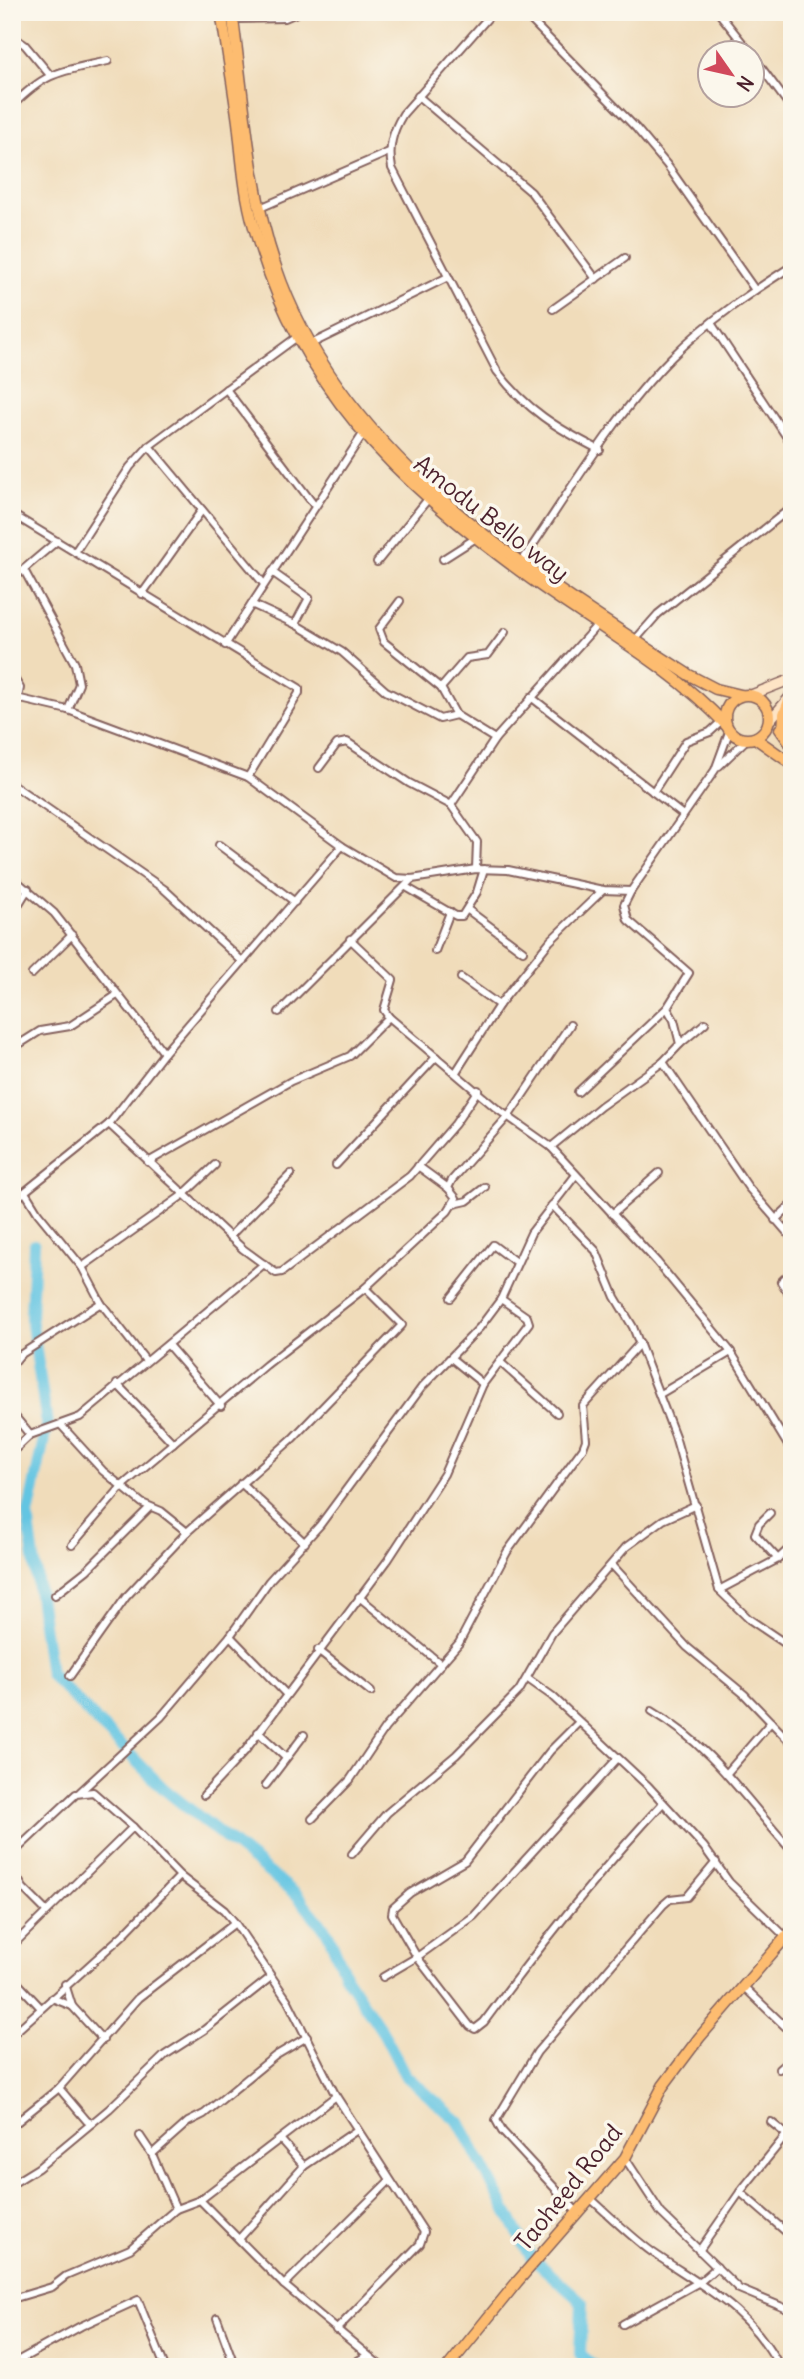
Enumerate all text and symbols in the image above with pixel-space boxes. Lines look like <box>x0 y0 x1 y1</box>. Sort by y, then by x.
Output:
north arrow <box>696 38 766 108</box>
text: N <box>731 71 759 96</box>
street label: Amodu Bello way <box>409 448 575 588</box>
street label: Taoheed Road <box>508 2118 628 2256</box>

